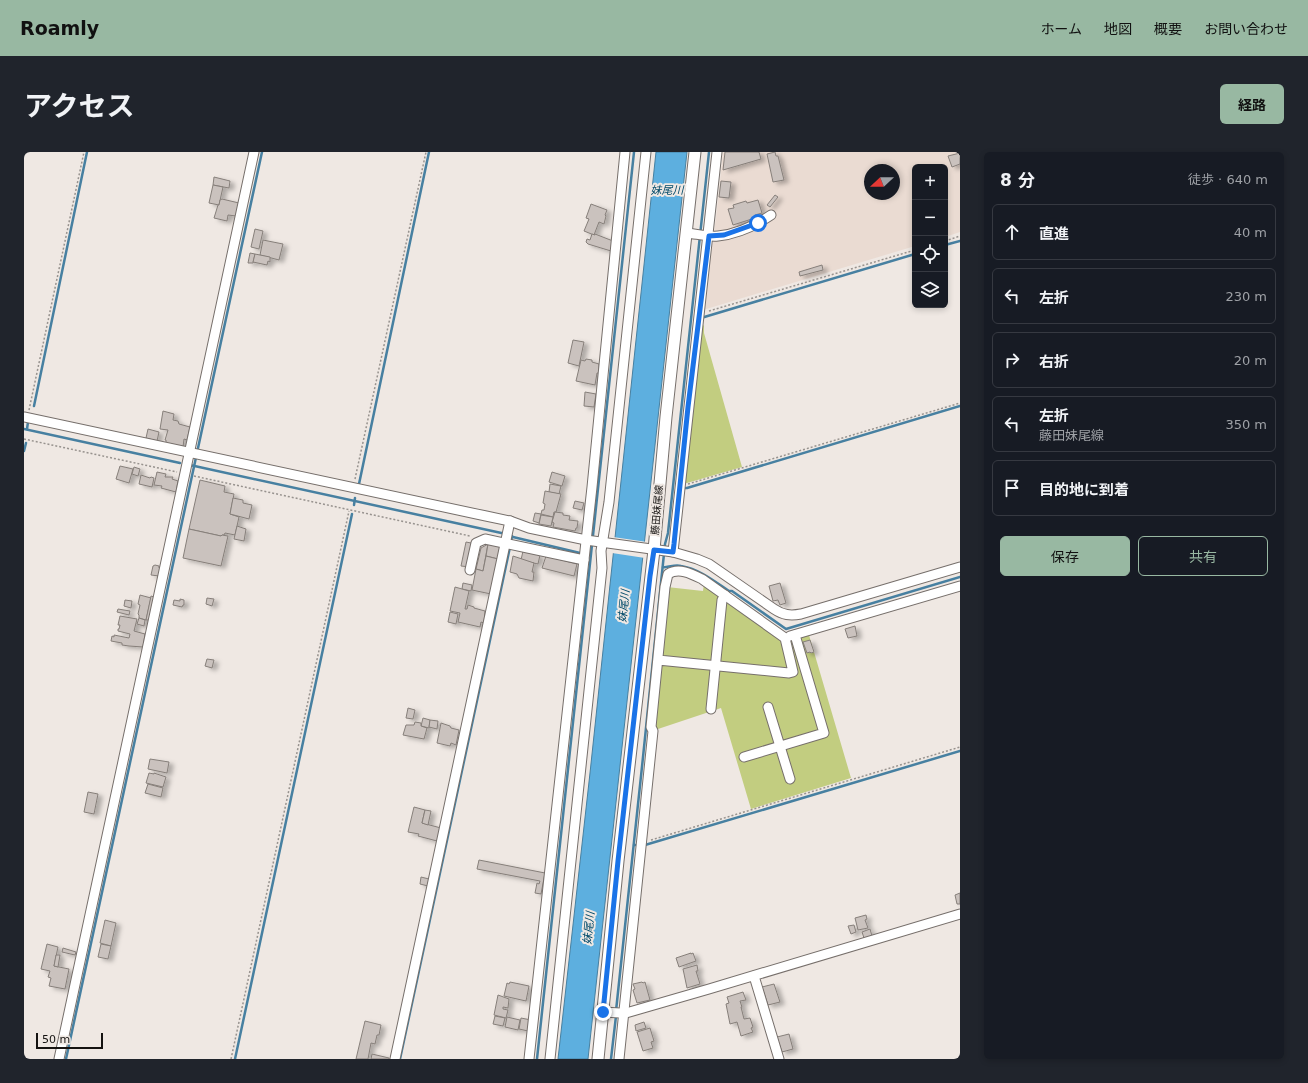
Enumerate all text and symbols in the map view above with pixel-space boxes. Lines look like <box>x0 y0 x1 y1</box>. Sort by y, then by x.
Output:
text: Roamly <box>20 17 99 39</box>
text: ホーム <box>1040 21 1082 37</box>
text: 地図 <box>1104 21 1132 37</box>
text: 概要 <box>1154 21 1182 37</box>
text: お問い合わせ <box>1204 21 1288 37</box>
button: 経路 <box>1220 84 1284 124</box>
text: アクセス <box>24 90 135 123</box>
north arrow <box>864 164 900 200</box>
map controls <box>912 164 948 308</box>
button: + <box>912 164 948 200</box>
text: 8 分 <box>1000 170 1035 190</box>
text: 徒歩 · 640 m <box>1188 172 1268 187</box>
water label: 妹尾川 <box>651 184 684 197</box>
button: − <box>912 200 948 236</box>
route start <box>749 214 767 232</box>
icon: ahead <box>1001 221 1023 243</box>
text: 直進 <box>1039 225 1069 243</box>
text: 40 m <box>1234 225 1267 240</box>
button: locate <box>912 236 948 272</box>
button: layers <box>912 272 948 308</box>
icon: left <box>1001 285 1023 307</box>
text: 左折 <box>1039 289 1069 307</box>
text: 230 m <box>1225 289 1267 304</box>
icon: right <box>1001 349 1023 371</box>
text: 右折 <box>1039 353 1069 371</box>
text: 20 m <box>1234 353 1267 368</box>
text: 左折 <box>1039 407 1069 425</box>
icon: left <box>1001 413 1023 435</box>
text: 350 m <box>1225 417 1267 432</box>
text: 藤田妹尾線 <box>1039 428 1104 443</box>
icon: arrive <box>1001 477 1023 499</box>
text: 目的地に到着 <box>1039 481 1129 499</box>
street label: 藤田妹尾線 <box>649 485 665 535</box>
button: 保存 <box>1000 536 1130 576</box>
button: 共有 <box>1138 536 1268 576</box>
water label: 妹尾川 <box>616 588 632 623</box>
water label: 妹尾川 <box>581 910 597 945</box>
route end <box>594 1003 612 1021</box>
scale bar <box>36 1031 103 1050</box>
text: 50 m <box>42 1033 70 1046</box>

